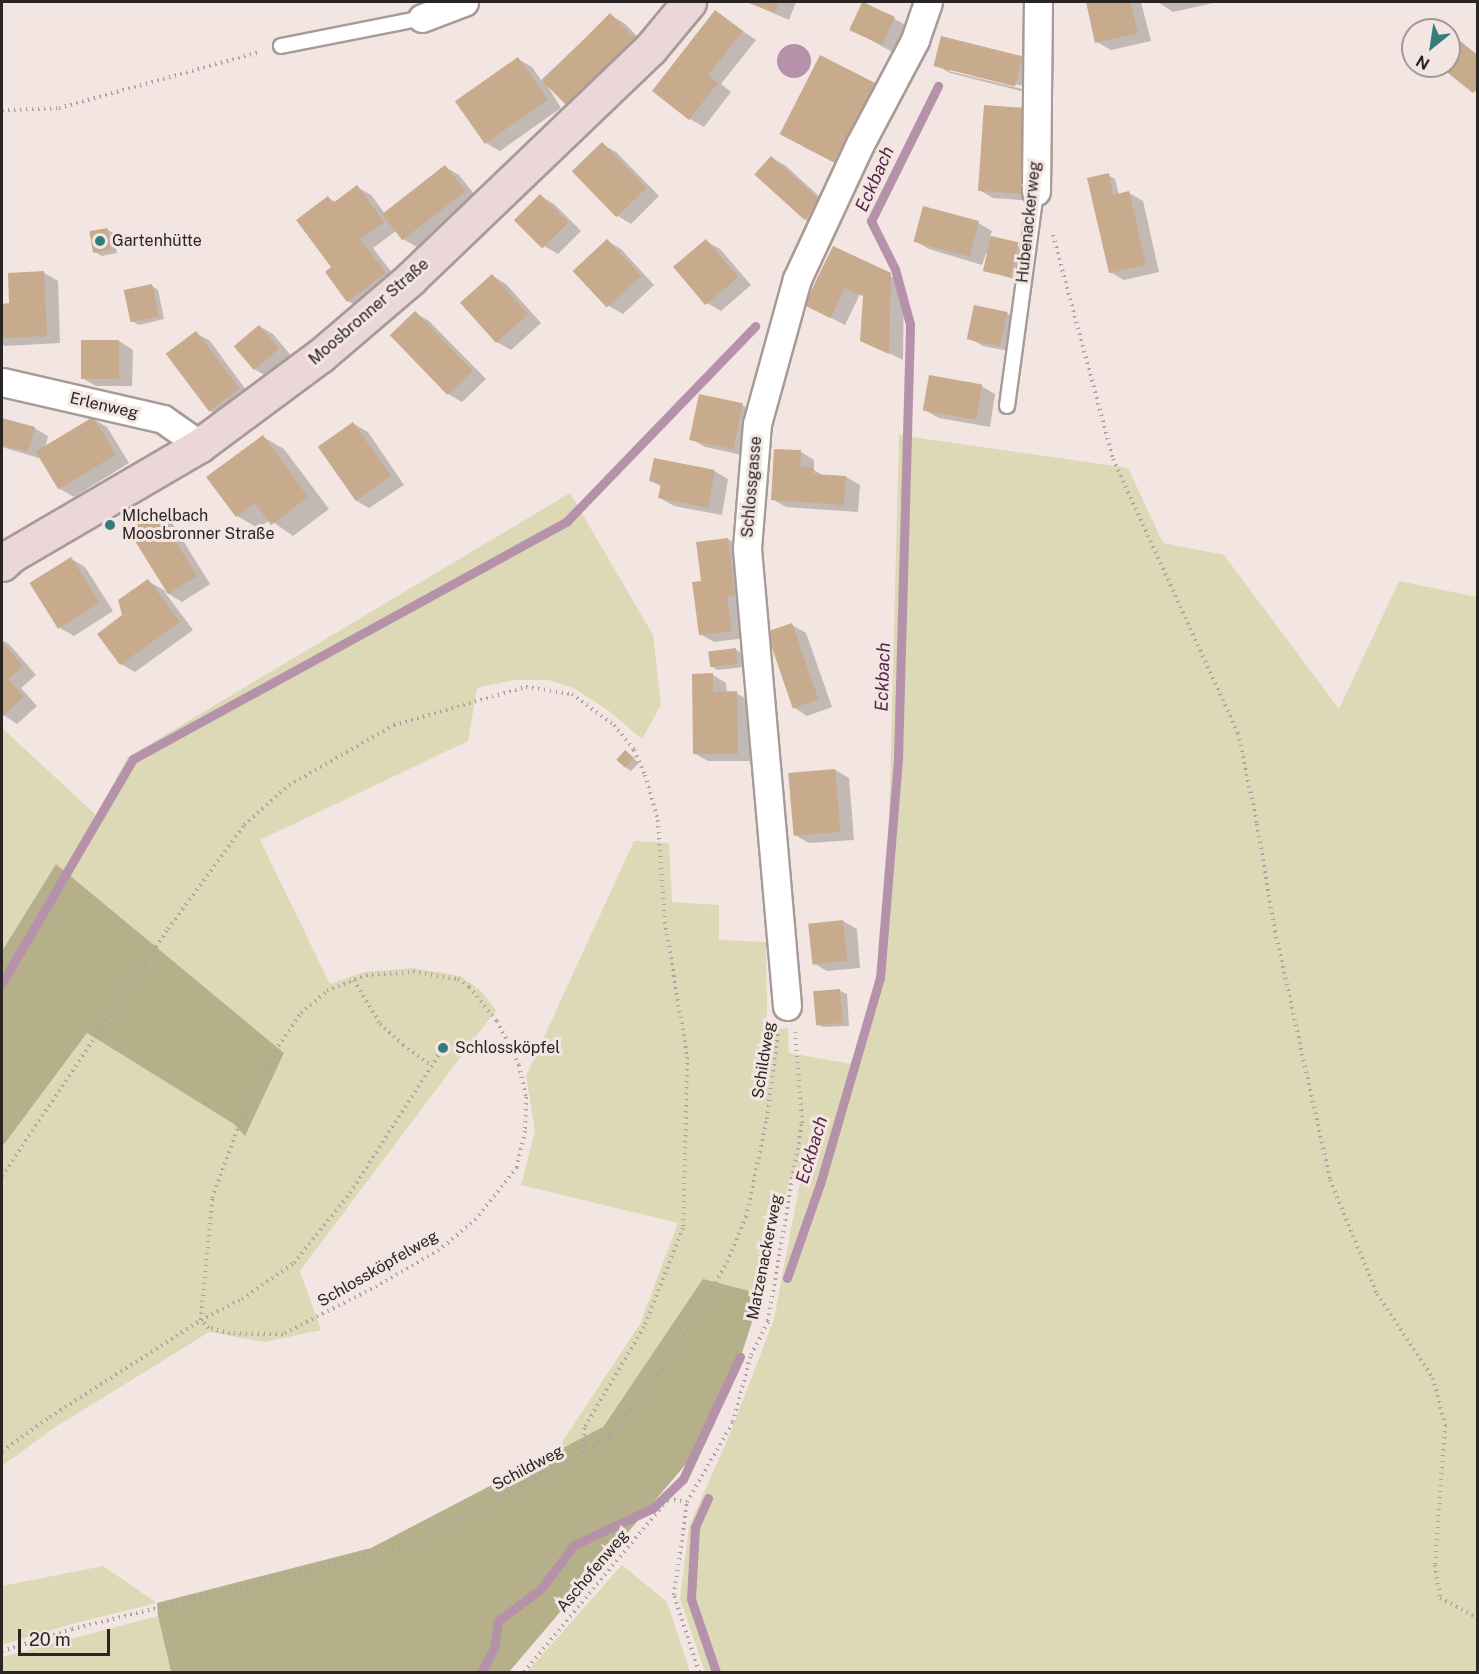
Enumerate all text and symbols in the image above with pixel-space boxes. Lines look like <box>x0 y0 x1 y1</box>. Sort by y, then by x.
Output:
north arrow <box>1401 18 1461 78</box>
text: N <box>1413 51 1433 74</box>
water label: Eckbach <box>851 143 899 215</box>
street label: Hubenackerweg <box>1013 160 1045 284</box>
place label: Gartenhütte <box>112 231 202 251</box>
marker: Gartenhütte <box>93 234 107 248</box>
street label: Moosbronner Straße <box>305 255 433 369</box>
street label: Erlenweg <box>68 389 140 423</box>
street label: Schlossgasse <box>738 435 766 539</box>
place label: MIchelbach Moosbronner Straße <box>122 506 275 544</box>
marker: MIchelbach Moosbronner Straße <box>103 518 117 532</box>
water label: Eckbach <box>871 642 895 712</box>
street label: Schildweg <box>748 1020 780 1100</box>
place label: Schlossköpfel <box>455 1038 560 1058</box>
marker: Schlossköpfel <box>436 1041 450 1055</box>
water label: Eckbach <box>792 1114 832 1186</box>
street label: Matzenackerweg <box>743 1193 787 1321</box>
street label: Schlossköpfelweg <box>314 1227 442 1311</box>
street label: Schildweg <box>489 1441 567 1495</box>
street label: Aschofenweg <box>553 1526 633 1616</box>
scale bar <box>21 1617 112 1655</box>
text: 20 m <box>29 1629 71 1650</box>

